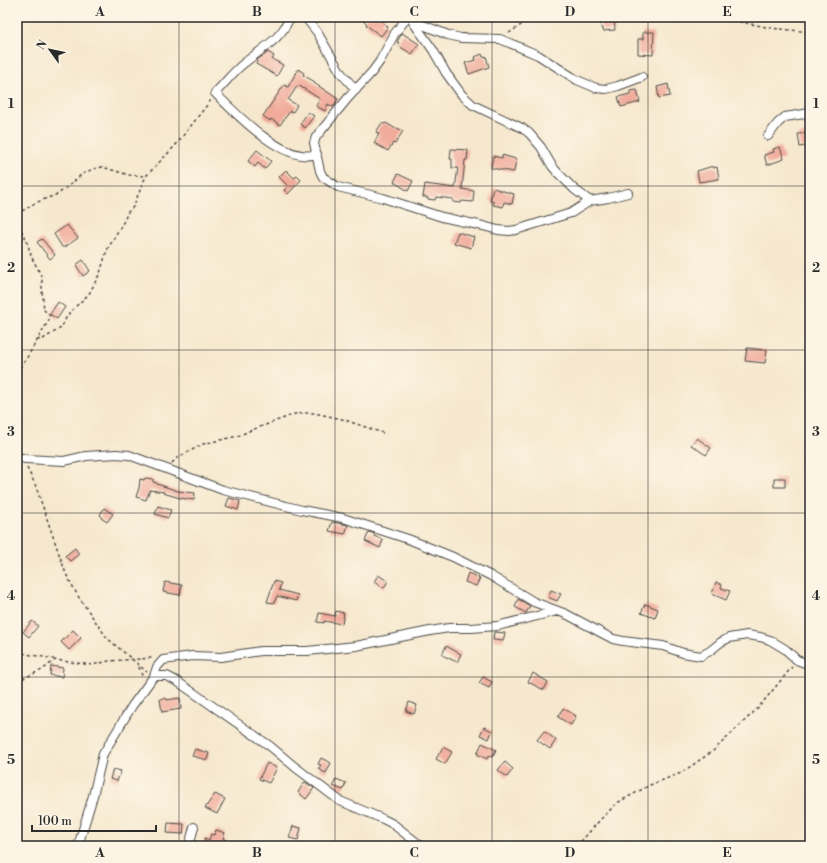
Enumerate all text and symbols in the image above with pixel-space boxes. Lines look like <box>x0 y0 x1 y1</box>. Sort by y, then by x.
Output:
text: A <box>94 4 105 20</box>
text: B <box>252 4 262 20</box>
text: C <box>409 4 419 20</box>
text: D <box>565 4 575 20</box>
text: E <box>722 4 732 20</box>
north arrow <box>30 30 70 70</box>
text: N <box>34 37 51 53</box>
text: 1 <box>8 96 15 112</box>
text: 1 <box>813 96 820 112</box>
text: 2 <box>7 260 15 276</box>
text: 2 <box>812 260 820 276</box>
text: 3 <box>7 424 15 440</box>
text: 3 <box>812 424 820 440</box>
text: 4 <box>7 588 16 604</box>
text: 4 <box>812 588 821 604</box>
text: 5 <box>7 752 15 768</box>
text: 5 <box>812 752 820 768</box>
scale bar <box>32 807 156 833</box>
text: 100 m <box>38 814 72 829</box>
text: A <box>94 845 105 861</box>
text: B <box>252 845 262 861</box>
text: C <box>409 845 419 861</box>
text: D <box>565 845 575 861</box>
text: E <box>722 845 732 861</box>

